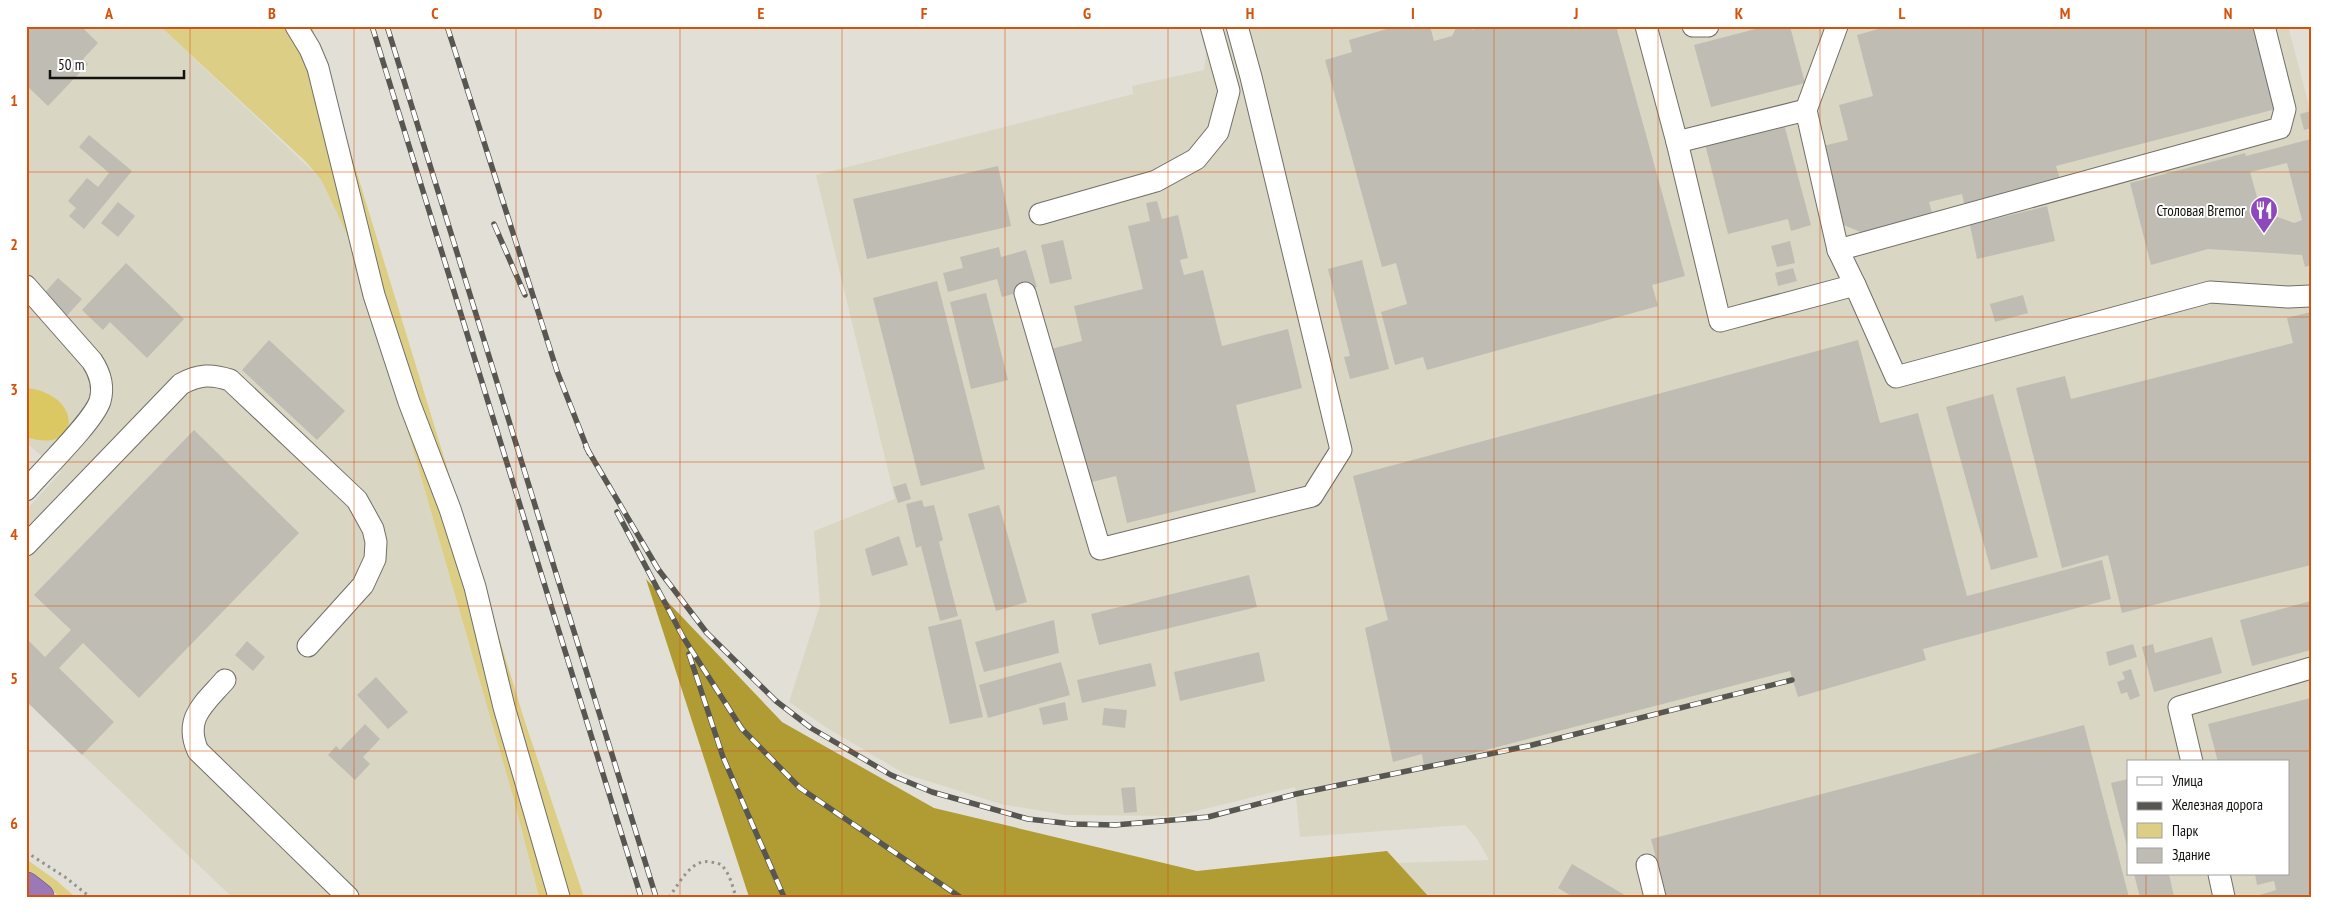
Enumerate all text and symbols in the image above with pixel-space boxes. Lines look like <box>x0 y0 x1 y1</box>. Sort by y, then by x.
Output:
text: A <box>104 3 114 23</box>
text: B <box>268 3 276 23</box>
text: C <box>431 3 439 23</box>
text: D <box>594 3 603 23</box>
text: E <box>758 3 765 23</box>
text: F <box>921 3 928 23</box>
text: G <box>1083 3 1091 23</box>
text: H <box>1246 3 1254 23</box>
text: I <box>1411 3 1415 23</box>
text: J <box>1573 3 1578 23</box>
text: K <box>1735 3 1744 23</box>
text: L <box>1899 3 1906 23</box>
text: M <box>2060 3 2070 23</box>
text: N <box>2224 3 2232 23</box>
scale bar <box>50 48 184 80</box>
text: 50 m <box>58 55 84 74</box>
text: 1 <box>10 90 18 110</box>
restaurant icon: Столовая Bremor <box>2249 195 2279 234</box>
place label: Столовая Bremor <box>2156 201 2246 220</box>
text: 2 <box>10 234 18 254</box>
text: 3 <box>10 379 18 399</box>
text: 4 <box>10 524 18 544</box>
text: 5 <box>10 668 18 688</box>
legend <box>2127 760 2290 876</box>
text: Улица <box>2172 771 2203 790</box>
text: Железная дорога <box>2171 795 2263 814</box>
text: 6 <box>10 813 18 833</box>
text: Парк <box>2172 821 2198 840</box>
text: Здание <box>2172 845 2210 864</box>

